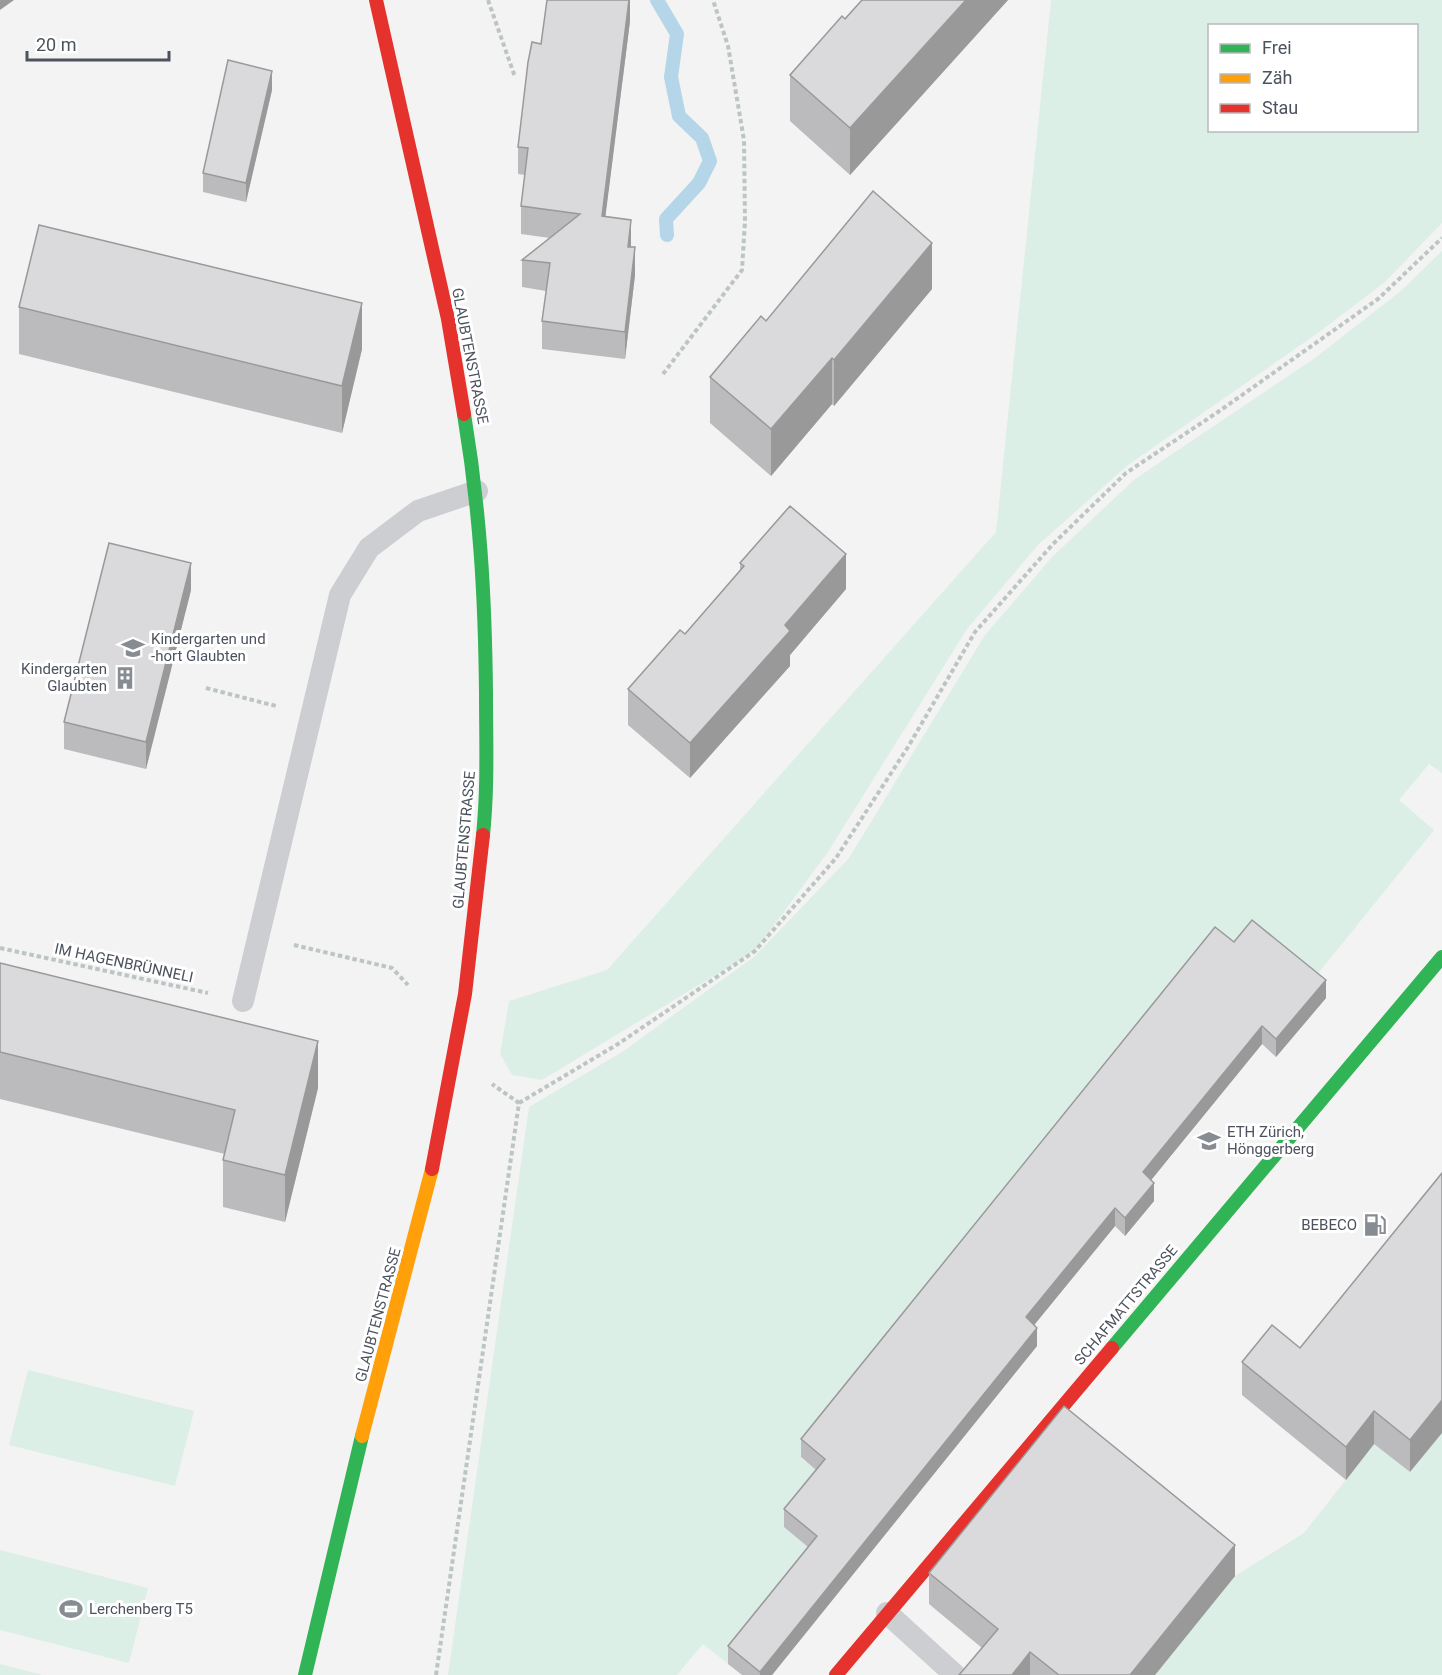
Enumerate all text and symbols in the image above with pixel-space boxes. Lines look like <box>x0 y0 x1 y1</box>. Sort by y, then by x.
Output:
scale bar <box>27 24 170 62</box>
legend <box>1208 24 1418 132</box>
text: 20 m <box>36 34 76 55</box>
text: Frei <box>1262 37 1292 58</box>
text: Zäh <box>1262 67 1293 88</box>
text: Stau <box>1262 97 1298 118</box>
street label: GLAUBTENSTRASSE <box>448 286 492 426</box>
place label: Kindergarten und -hort Glaubten <box>151 630 266 665</box>
school or university icon: Kindergarten und -hort Glaubten <box>120 635 146 661</box>
place label: Kindergarten Glaubten <box>21 660 107 695</box>
building icon: Kindergarten Glaubten <box>112 665 138 691</box>
street label: GLAUBTENSTRASSE <box>449 770 479 910</box>
street label: IM HAGENBRÜNNELI <box>53 940 195 986</box>
place label: ETH Zürich, Hönggerberg <box>1227 1123 1314 1158</box>
school or university icon: ETH Zürich, Hönggerberg <box>1196 1128 1222 1154</box>
fuel station icon: BEBECO <box>1362 1212 1388 1238</box>
place label: BEBECO <box>1301 1216 1357 1234</box>
street label: SCHAFMATTSTRASSE <box>1071 1241 1182 1369</box>
street label: GLAUBTENSTRASSE <box>351 1245 405 1384</box>
sports icon: Lerchenberg T5 <box>58 1596 84 1622</box>
place label: Lerchenberg T5 <box>89 1600 193 1618</box>

